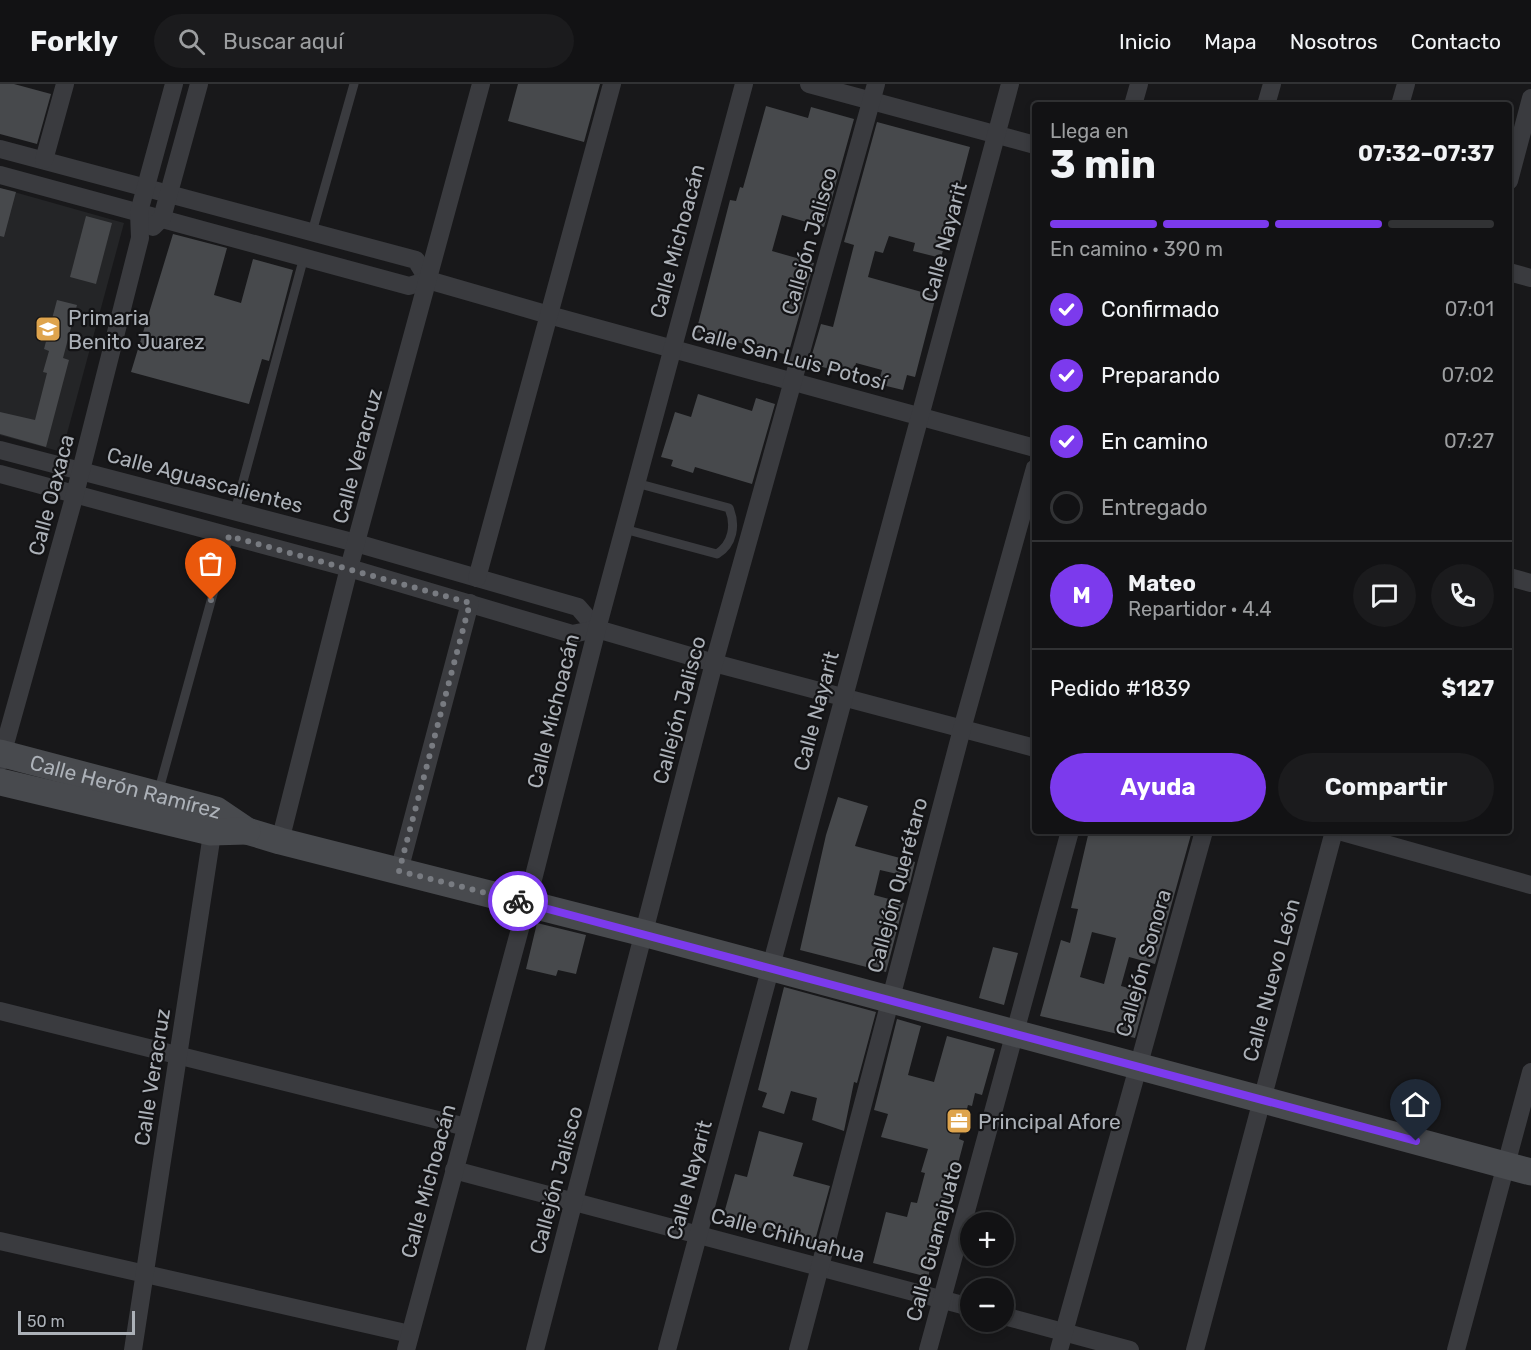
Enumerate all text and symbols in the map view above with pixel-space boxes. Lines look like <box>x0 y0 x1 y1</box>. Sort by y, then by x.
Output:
search box <box>154 14 574 68</box>
text: Forkly <box>30 25 118 58</box>
icon: search <box>175 25 208 58</box>
text: Buscar aquí <box>223 28 344 55</box>
text: Inicio <box>1119 29 1171 54</box>
text: Mapa <box>1204 29 1257 54</box>
text: Nosotros <box>1290 29 1378 54</box>
text: Contacto <box>1411 29 1501 54</box>
text: Llega en <box>1050 119 1129 143</box>
text: 07:32–07:37 <box>1358 140 1494 167</box>
text: 3 min <box>1050 142 1156 188</box>
street label: Calle Michoacán <box>644 161 710 321</box>
street label: Callejón Jalisco <box>776 164 842 318</box>
street label: Calle Nayarit <box>916 180 972 304</box>
text: En camino · 390 m <box>1050 237 1223 261</box>
icon: check <box>1050 293 1083 326</box>
text: Confirmado <box>1101 296 1219 323</box>
text: 07:01 <box>1445 297 1494 321</box>
place label: Primaria Benito Juarez <box>68 305 205 354</box>
school or university icon: Primaria Benito Juarez <box>33 314 63 344</box>
street label: Calle San Luis Potosí <box>688 319 890 395</box>
icon: check <box>1050 359 1083 392</box>
text: Preparando <box>1101 362 1220 389</box>
text: 07:02 <box>1441 363 1494 387</box>
street label: Calle Veracruz <box>327 386 387 526</box>
icon: check <box>1050 425 1083 458</box>
text: En camino <box>1101 428 1208 455</box>
text: 07:27 <box>1444 429 1494 453</box>
street label: Calle Oaxaca <box>23 432 79 558</box>
street label: Calle Aguascalientes <box>104 442 306 518</box>
text: Entregado <box>1101 494 1208 521</box>
pin <box>185 538 236 600</box>
icon: bag <box>194 547 227 580</box>
button: chat <box>1353 564 1416 627</box>
button: phone <box>1431 564 1494 627</box>
text: Mateo <box>1128 570 1196 597</box>
text: M <box>1072 582 1091 609</box>
text: Repartidor · 4.4 <box>1128 597 1272 621</box>
street label: Calle Michoacán <box>522 631 584 791</box>
street label: Callejón Jalisco <box>647 633 711 787</box>
street label: Calle Nayarit <box>788 649 844 773</box>
text: Pedido #1839 <box>1050 675 1191 702</box>
text: $127 <box>1441 675 1494 702</box>
street label: Calle Herón Ramírez <box>27 749 224 823</box>
button: Ayuda <box>1050 753 1266 822</box>
button: Compartir <box>1278 753 1494 822</box>
street label: Callejón Querétaro <box>862 795 932 975</box>
courier <box>488 871 548 931</box>
icon: bike <box>502 885 535 918</box>
street label: Callejón Sonora <box>1110 886 1176 1040</box>
street label: Calle Nuevo León <box>1237 896 1305 1064</box>
street label: Calle Veracruz <box>129 1006 175 1148</box>
pin <box>1390 1079 1441 1141</box>
icon: home <box>1399 1088 1432 1121</box>
street label: Calle Michoacán <box>395 1101 461 1261</box>
street label: Callejón Jalisco <box>524 1103 588 1257</box>
office icon: Principal Afore <box>944 1106 974 1136</box>
place label: Principal Afore <box>978 1109 1121 1134</box>
street label: Calle Nayarit <box>661 1118 717 1242</box>
street label: Calle Guanajuato <box>901 1158 967 1324</box>
street label: Calle Chihuahua <box>708 1202 868 1268</box>
map controls <box>960 1212 1014 1332</box>
button: + <box>960 1212 1014 1266</box>
button: − <box>960 1278 1014 1332</box>
scale bar <box>18 1308 135 1336</box>
text: 50 m <box>27 1312 65 1331</box>

